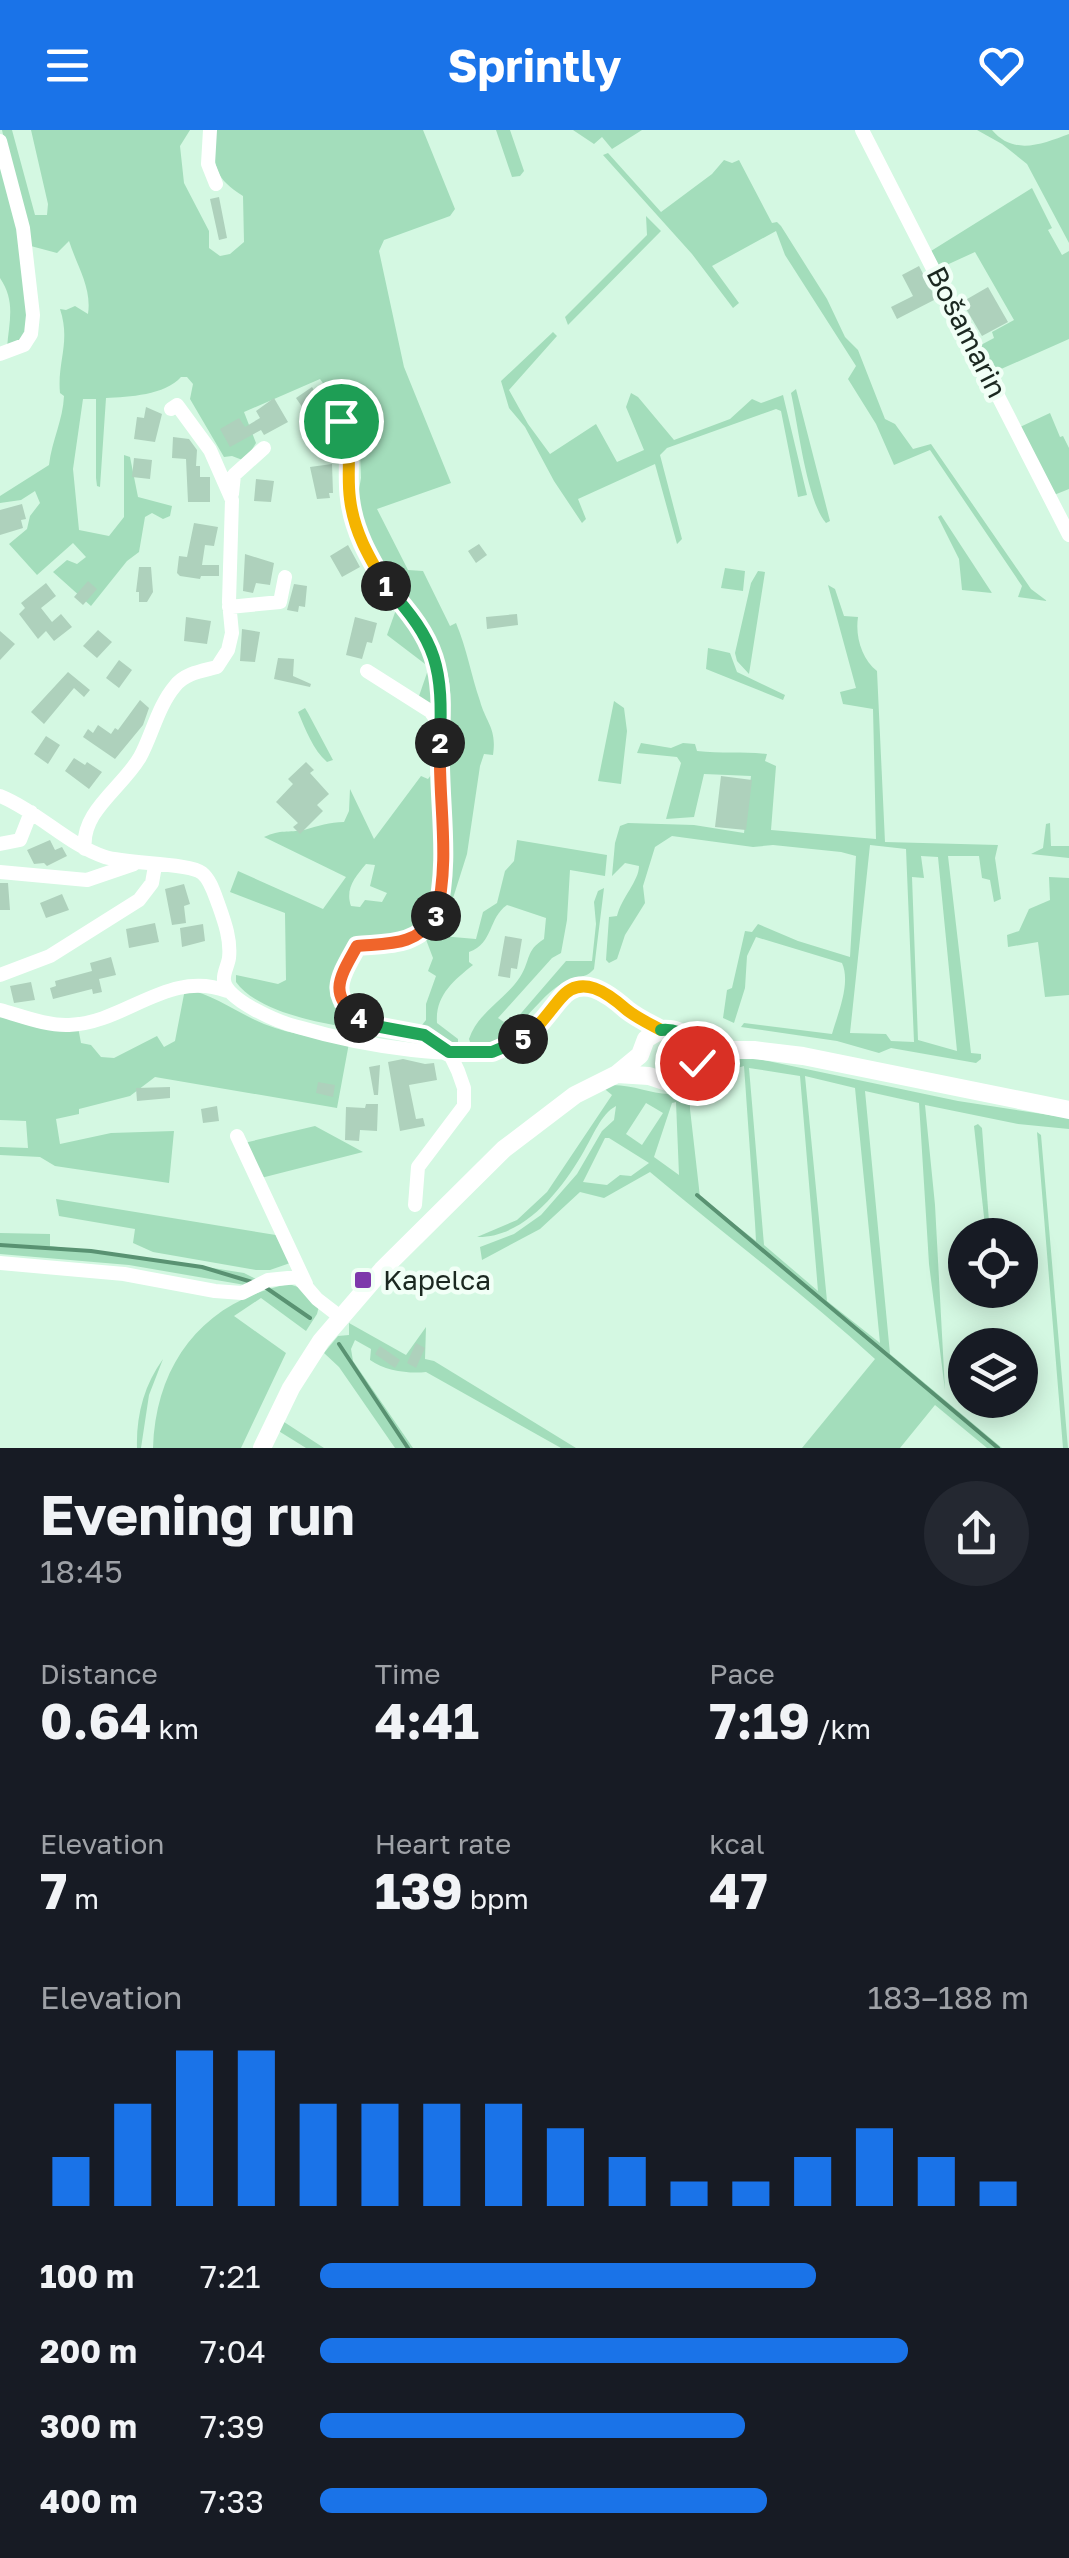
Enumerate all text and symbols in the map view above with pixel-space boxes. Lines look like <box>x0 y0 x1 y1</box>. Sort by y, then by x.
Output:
icon: menu <box>40 38 95 93</box>
text: Sprintly <box>447 38 622 92</box>
icon: heart <box>974 38 1029 93</box>
street label: Bošamarin <box>920 261 1014 403</box>
pin <box>299 379 384 464</box>
icon: arrive <box>314 394 369 449</box>
pin: 1 <box>361 561 411 611</box>
text: 1 <box>379 569 393 602</box>
pin: 2 <box>415 718 465 768</box>
text: 2 <box>431 726 449 759</box>
pin: 3 <box>411 891 461 941</box>
text: 3 <box>427 899 445 932</box>
pin: 4 <box>334 993 384 1043</box>
text: 4 <box>350 1001 368 1034</box>
pin: 5 <box>498 1014 548 1064</box>
pin <box>655 1021 740 1106</box>
text: 5 <box>514 1022 532 1055</box>
icon: check <box>670 1036 725 1091</box>
map controls <box>948 1218 1038 1418</box>
button: locate <box>948 1218 1038 1308</box>
place label: Kapelca <box>383 1263 491 1296</box>
marker: Kapelca <box>352 1269 374 1291</box>
button: layers <box>948 1328 1038 1418</box>
text: Evening run <box>40 1481 355 1547</box>
button: share <box>924 1481 1029 1586</box>
text: 18:45 <box>40 1552 123 1590</box>
text: Distance <box>40 1657 158 1690</box>
text: Time <box>375 1657 441 1690</box>
text: Pace <box>709 1657 775 1690</box>
text: 0.64 <box>40 1690 152 1750</box>
text: 4:41 <box>375 1690 479 1750</box>
text: 7:19 <box>709 1690 810 1750</box>
text: km <box>152 1712 199 1745</box>
text: /km <box>810 1712 871 1745</box>
text: Elevation <box>40 1827 165 1860</box>
text: Heart rate <box>375 1827 511 1860</box>
text: kcal <box>709 1827 765 1860</box>
text: 7 <box>40 1860 67 1920</box>
text: 139 <box>375 1860 463 1920</box>
text: 47 <box>709 1860 768 1920</box>
text: m <box>67 1882 99 1915</box>
text: bpm <box>463 1882 529 1915</box>
text: Elevation <box>40 1978 182 2016</box>
text: 183–188 m <box>867 1978 1029 2016</box>
text: 100 m <box>40 2257 134 2295</box>
text: 7:21 <box>200 2257 261 2295</box>
text: 200 m <box>40 2332 137 2370</box>
text: 7:04 <box>200 2332 266 2370</box>
text: 300 m <box>40 2407 137 2445</box>
text: 7:39 <box>200 2407 265 2445</box>
text: 400 m <box>40 2482 138 2520</box>
text: 7:33 <box>200 2482 264 2520</box>

